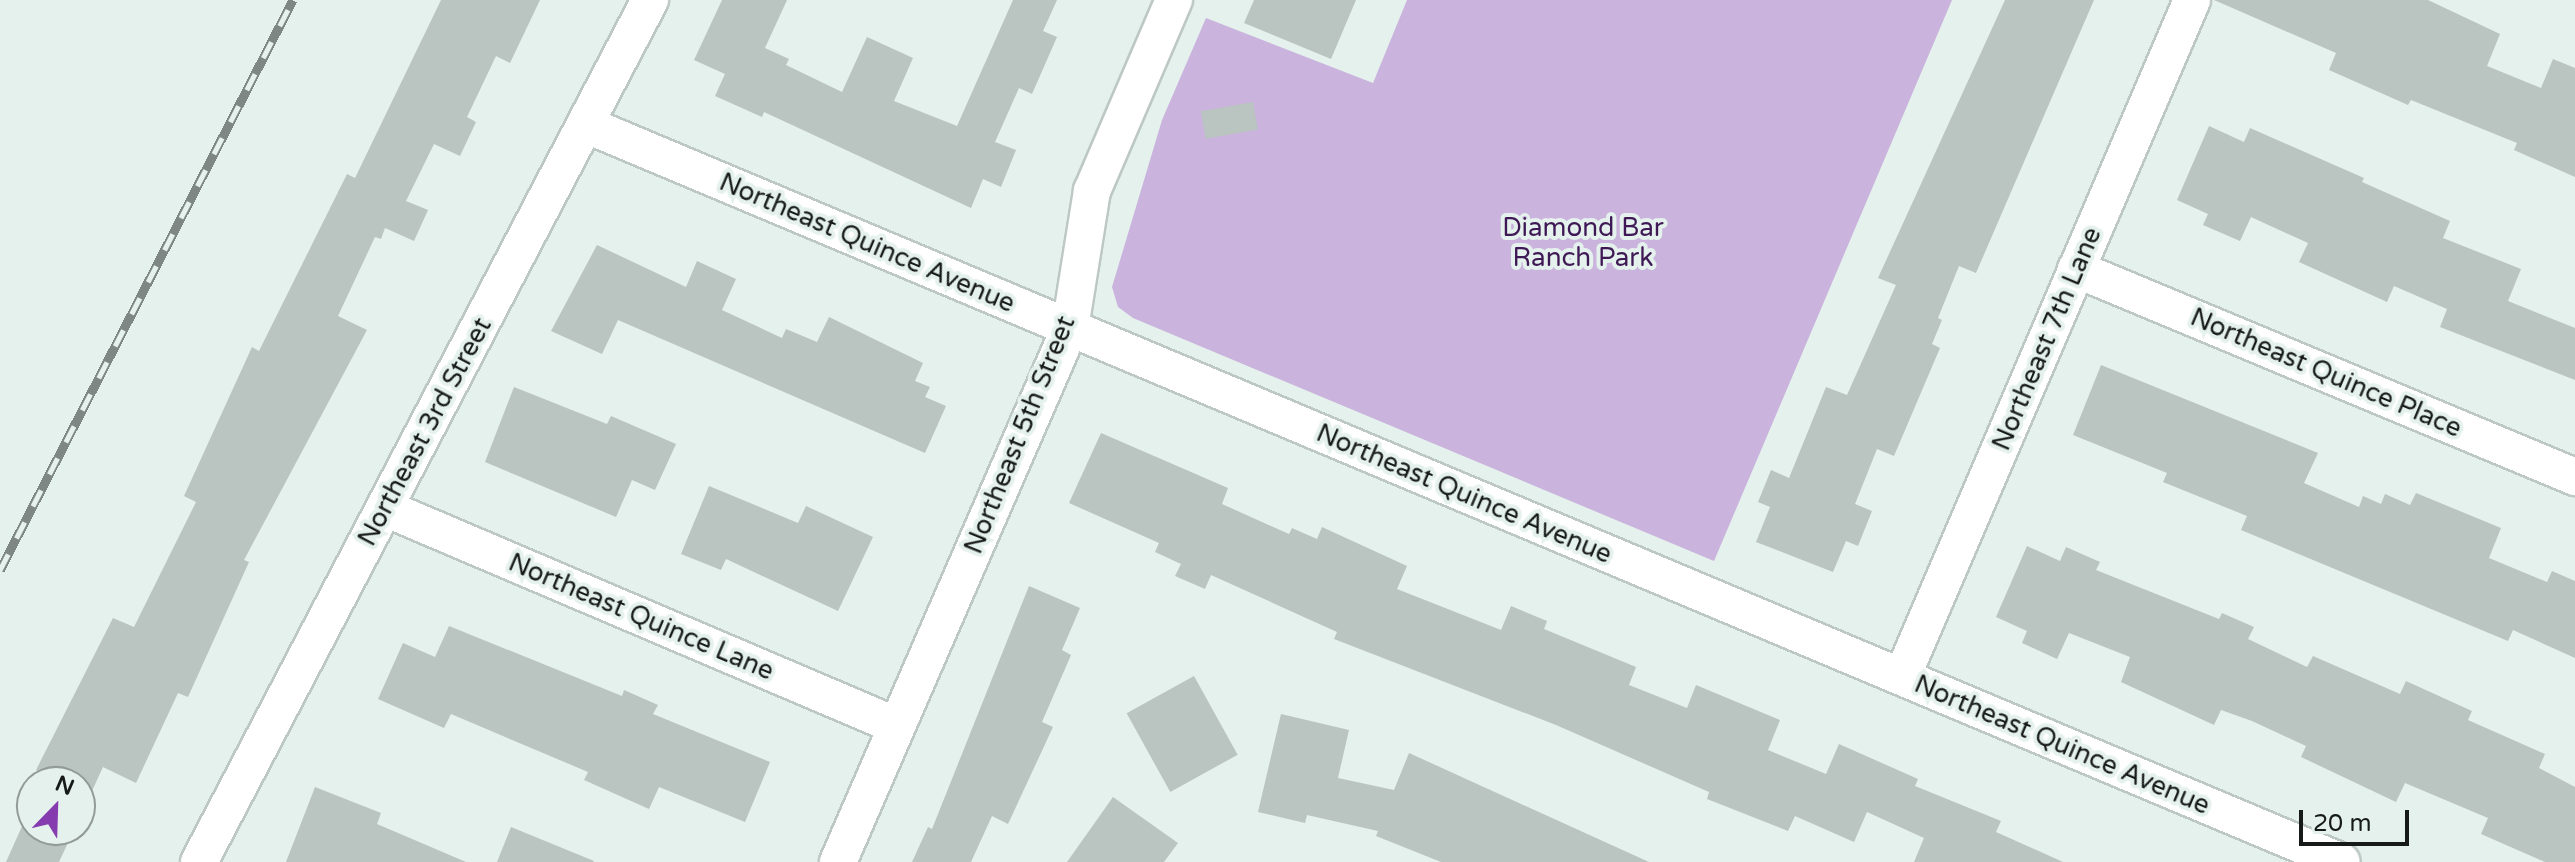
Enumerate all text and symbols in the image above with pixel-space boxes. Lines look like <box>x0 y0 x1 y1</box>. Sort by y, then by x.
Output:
street label: Northeast Quince Avenue <box>715 167 1019 319</box>
park label: Diamond Bar Ranch Park <box>1502 212 1664 274</box>
street label: Northeast 7th Lane <box>1986 223 2108 455</box>
street label: Northeast Quince Place <box>2186 302 2466 444</box>
street label: Northeast 5th Street <box>958 312 1082 558</box>
street label: Northeast 3rd Street <box>352 313 498 551</box>
street label: Northeast Quince Avenue <box>1312 418 1616 570</box>
street label: Northeast Quince Lane <box>504 547 778 687</box>
street label: Northeast Quince Avenue <box>1910 669 2214 821</box>
north arrow <box>16 766 96 846</box>
text: N <box>51 770 78 801</box>
scale bar <box>2303 794 2413 844</box>
text: 20 m <box>2313 809 2371 838</box>

